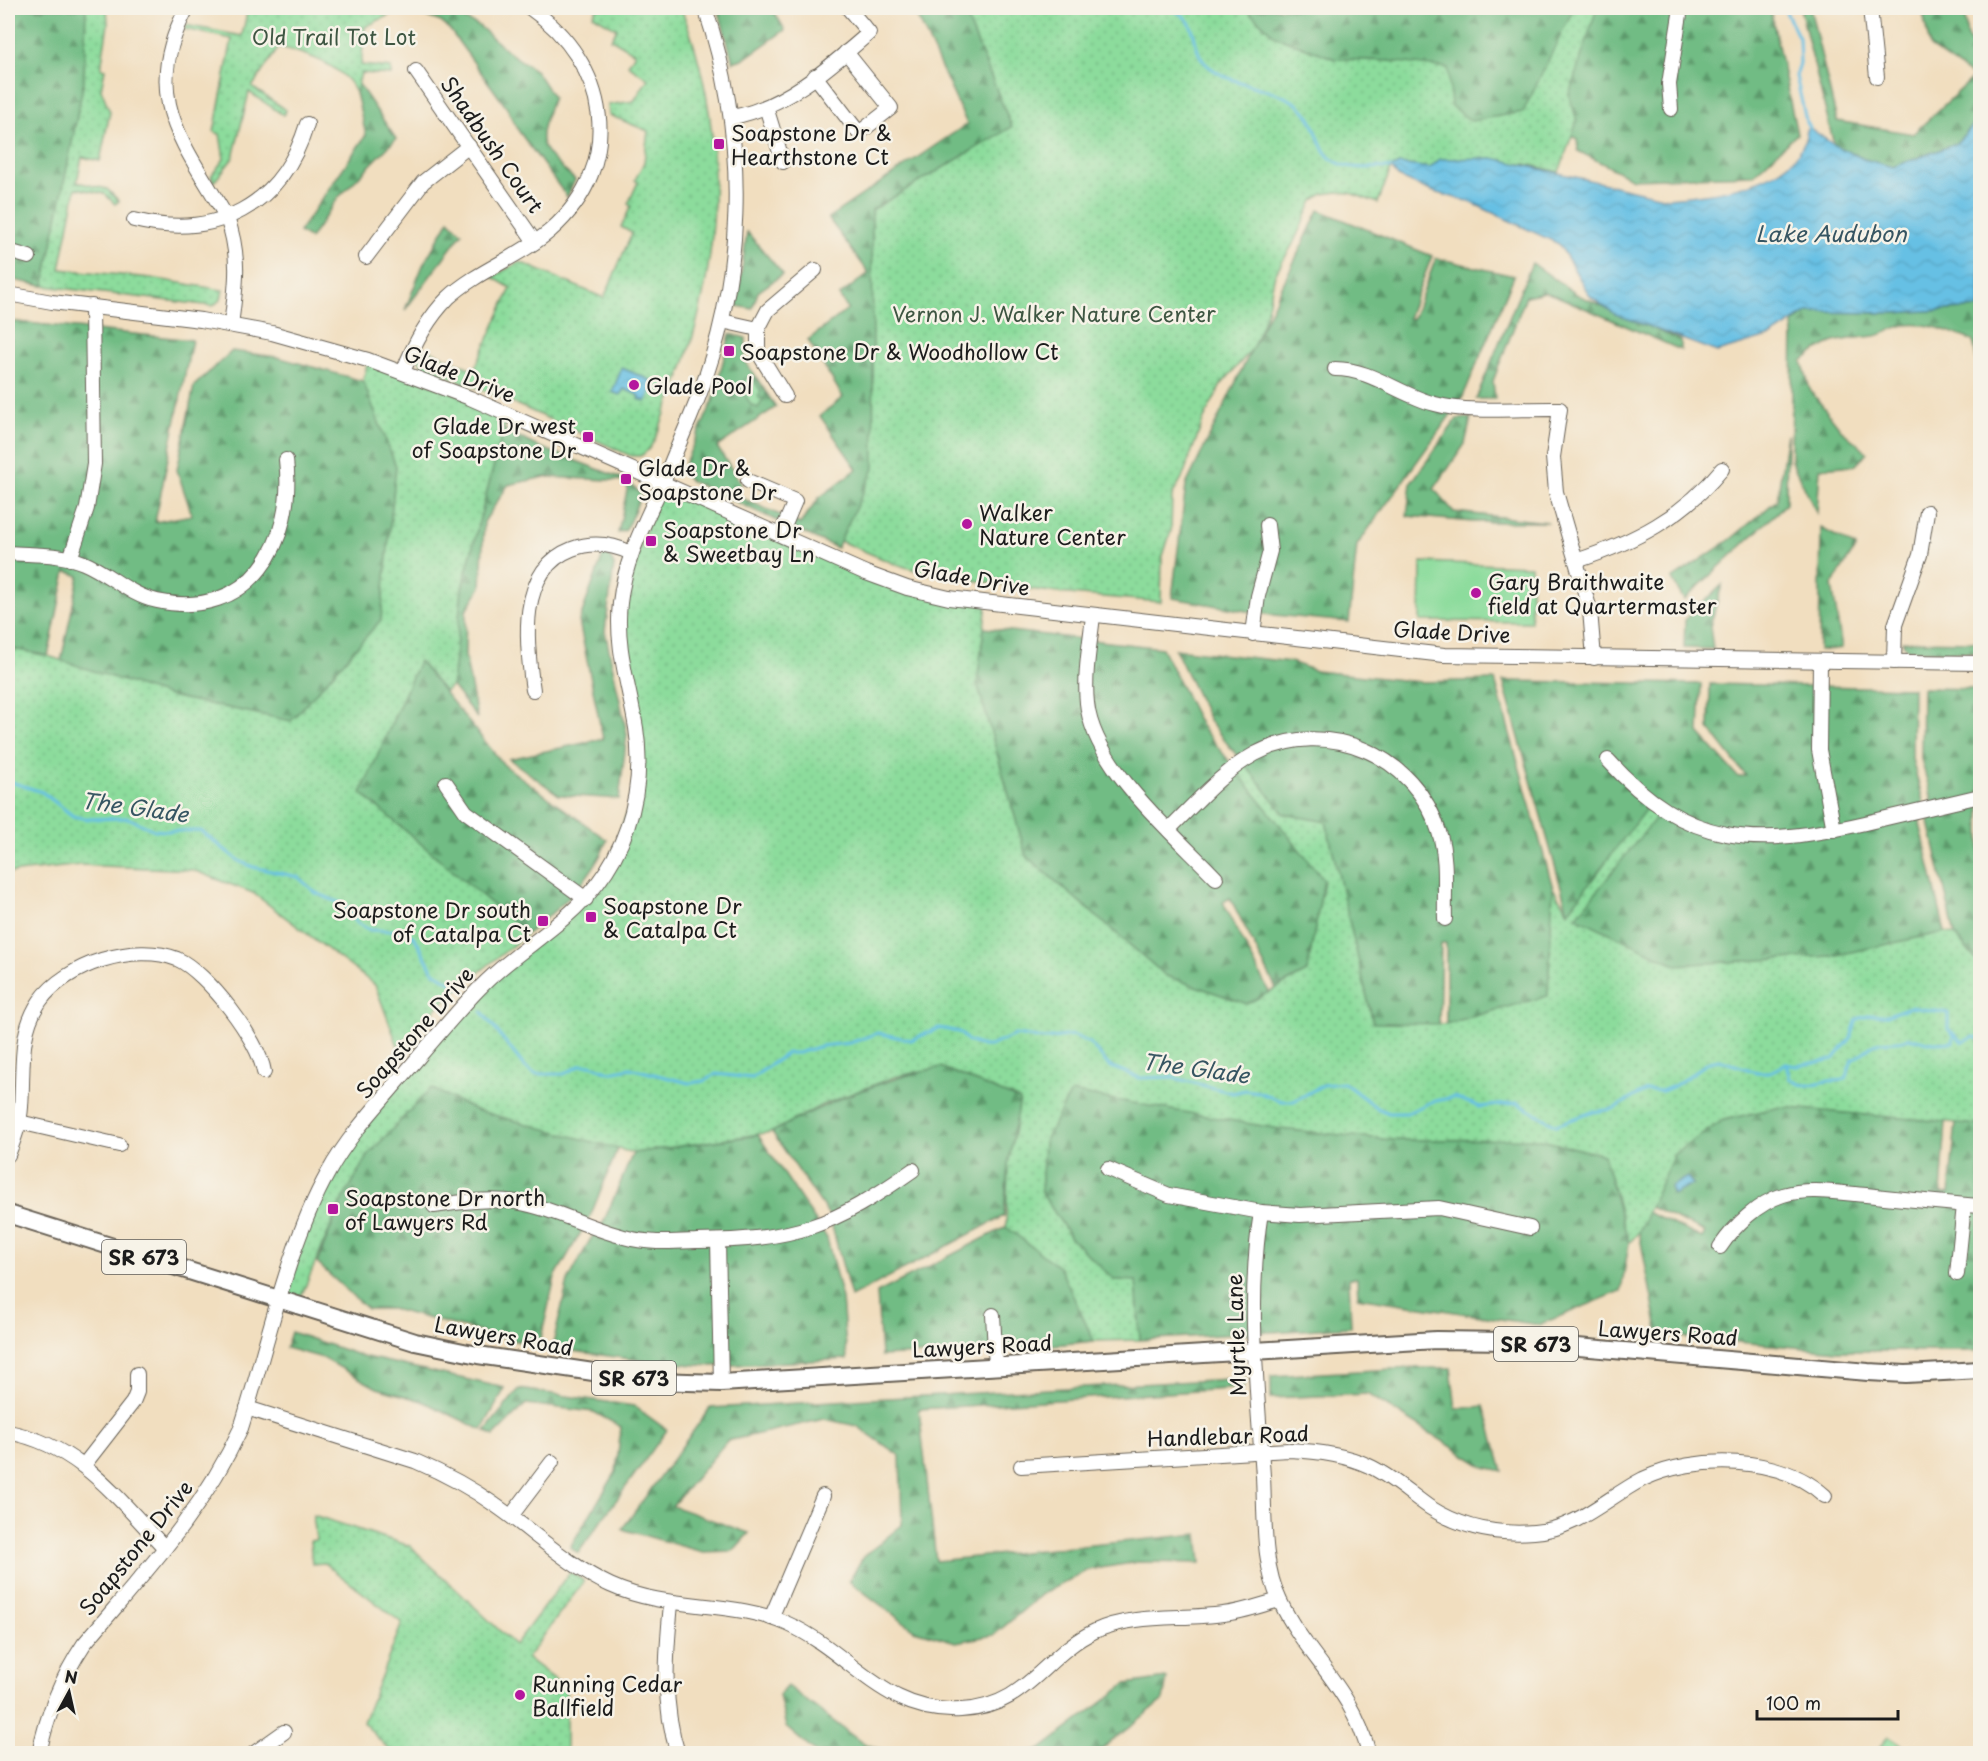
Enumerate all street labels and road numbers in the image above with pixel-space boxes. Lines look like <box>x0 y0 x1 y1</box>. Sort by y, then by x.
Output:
street label: Shadbush Court <box>434 69 552 219</box>
street label: Glade Drive <box>399 336 521 410</box>
street label: Glade Drive <box>911 551 1033 603</box>
street label: Glade Drive <box>1392 612 1512 650</box>
street label: Soapstone Drive <box>347 959 481 1105</box>
road number: SR 673 <box>102 1240 186 1274</box>
street label: Myrtle Lane <box>1217 1273 1253 1397</box>
street label: Lawyers Road <box>432 1307 576 1363</box>
street label: Lawyers Road <box>1597 1311 1739 1353</box>
street label: Lawyers Road <box>911 1325 1053 1365</box>
road number: SR 673 <box>1494 1327 1578 1361</box>
road number: SR 673 <box>592 1361 676 1395</box>
street label: Handlebar Road <box>1146 1416 1310 1454</box>
street label: Soapstone Drive <box>70 1472 200 1622</box>

